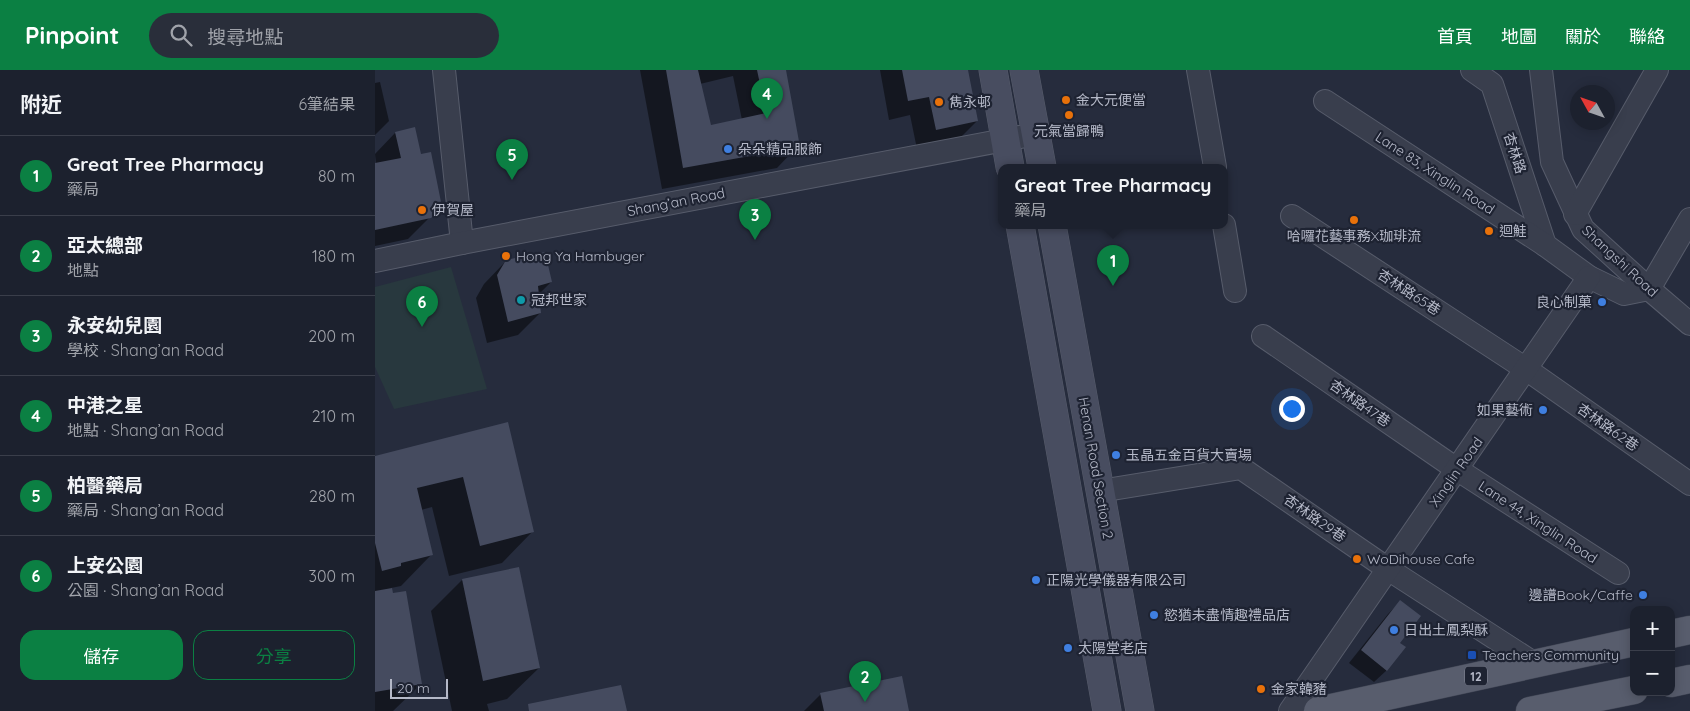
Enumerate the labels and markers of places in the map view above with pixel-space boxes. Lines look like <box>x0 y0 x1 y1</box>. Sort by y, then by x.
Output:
pin: 4 <box>751 78 783 119</box>
place label: 金大元便當 <box>1076 91 1146 109</box>
place label: 雋永邨 <box>949 93 991 111</box>
marker: 金大元便當 <box>1060 94 1072 106</box>
marker: 雋永邨 <box>933 96 945 108</box>
marker: 元氣當歸鴨 <box>1063 109 1075 121</box>
place label: 元氣當歸鴨 <box>1034 122 1104 140</box>
pin: 5 <box>496 139 528 180</box>
place label: 朵朵精品服飾 <box>738 140 822 158</box>
marker: 朵朵精品服飾 <box>722 143 734 155</box>
pin: 3 <box>739 199 771 240</box>
place label: 伊賀屋 <box>432 201 474 219</box>
marker: 伊賀屋 <box>416 204 428 216</box>
marker: 哈囉花藝事務X珈琲流 <box>1348 214 1360 226</box>
place label: 迴鮭 <box>1499 222 1527 240</box>
marker: 迴鮭 <box>1483 225 1495 237</box>
place label: 哈囉花藝事務X珈琲流 <box>1287 227 1421 245</box>
pin: 1 <box>1097 245 1129 286</box>
place label: Hong Ya Hambuger <box>516 247 645 265</box>
marker: Hong Ya Hambuger <box>500 250 512 262</box>
pin: 6 <box>406 286 438 327</box>
place label: 冠邦世家 <box>531 291 587 309</box>
place label: 良心制菓 <box>1536 293 1592 311</box>
marker: 冠邦世家 <box>515 294 527 306</box>
marker: 良心制菓 <box>1596 296 1608 308</box>
place label: 如果藝術 <box>1477 401 1533 419</box>
marker: 如果藝術 <box>1537 404 1549 416</box>
place label: 玉晶五金百貨大賣場 <box>1126 446 1252 464</box>
marker: 玉晶五金百貨大賣場 <box>1110 449 1122 461</box>
place label: WoDihouse Cafe <box>1367 550 1475 568</box>
marker: WoDihouse Cafe <box>1351 553 1363 565</box>
place label: 正陽光學儀器有限公司 <box>1046 571 1186 589</box>
marker: 正陽光學儀器有限公司 <box>1030 574 1042 586</box>
place label: 邊譜Book/Caffe <box>1529 586 1633 604</box>
marker: 邊譜Book/Caffe <box>1637 589 1649 601</box>
place label: 慾猶未盡情趣禮品店 <box>1164 606 1290 624</box>
marker: 慾猶未盡情趣禮品店 <box>1148 609 1160 621</box>
place label: 日出土鳳梨酥 <box>1404 621 1488 639</box>
marker: 日出土鳳梨酥 <box>1388 624 1400 636</box>
place label: 太陽堂老店 <box>1078 639 1148 657</box>
marker: 太陽堂老店 <box>1062 642 1074 654</box>
place label: Teachers Community <box>1482 646 1619 664</box>
marker: Teachers Community <box>1466 649 1478 661</box>
pin: 2 <box>849 661 881 702</box>
place label: 金家韓豬 <box>1271 680 1327 698</box>
marker: 金家韓豬 <box>1255 683 1267 695</box>

